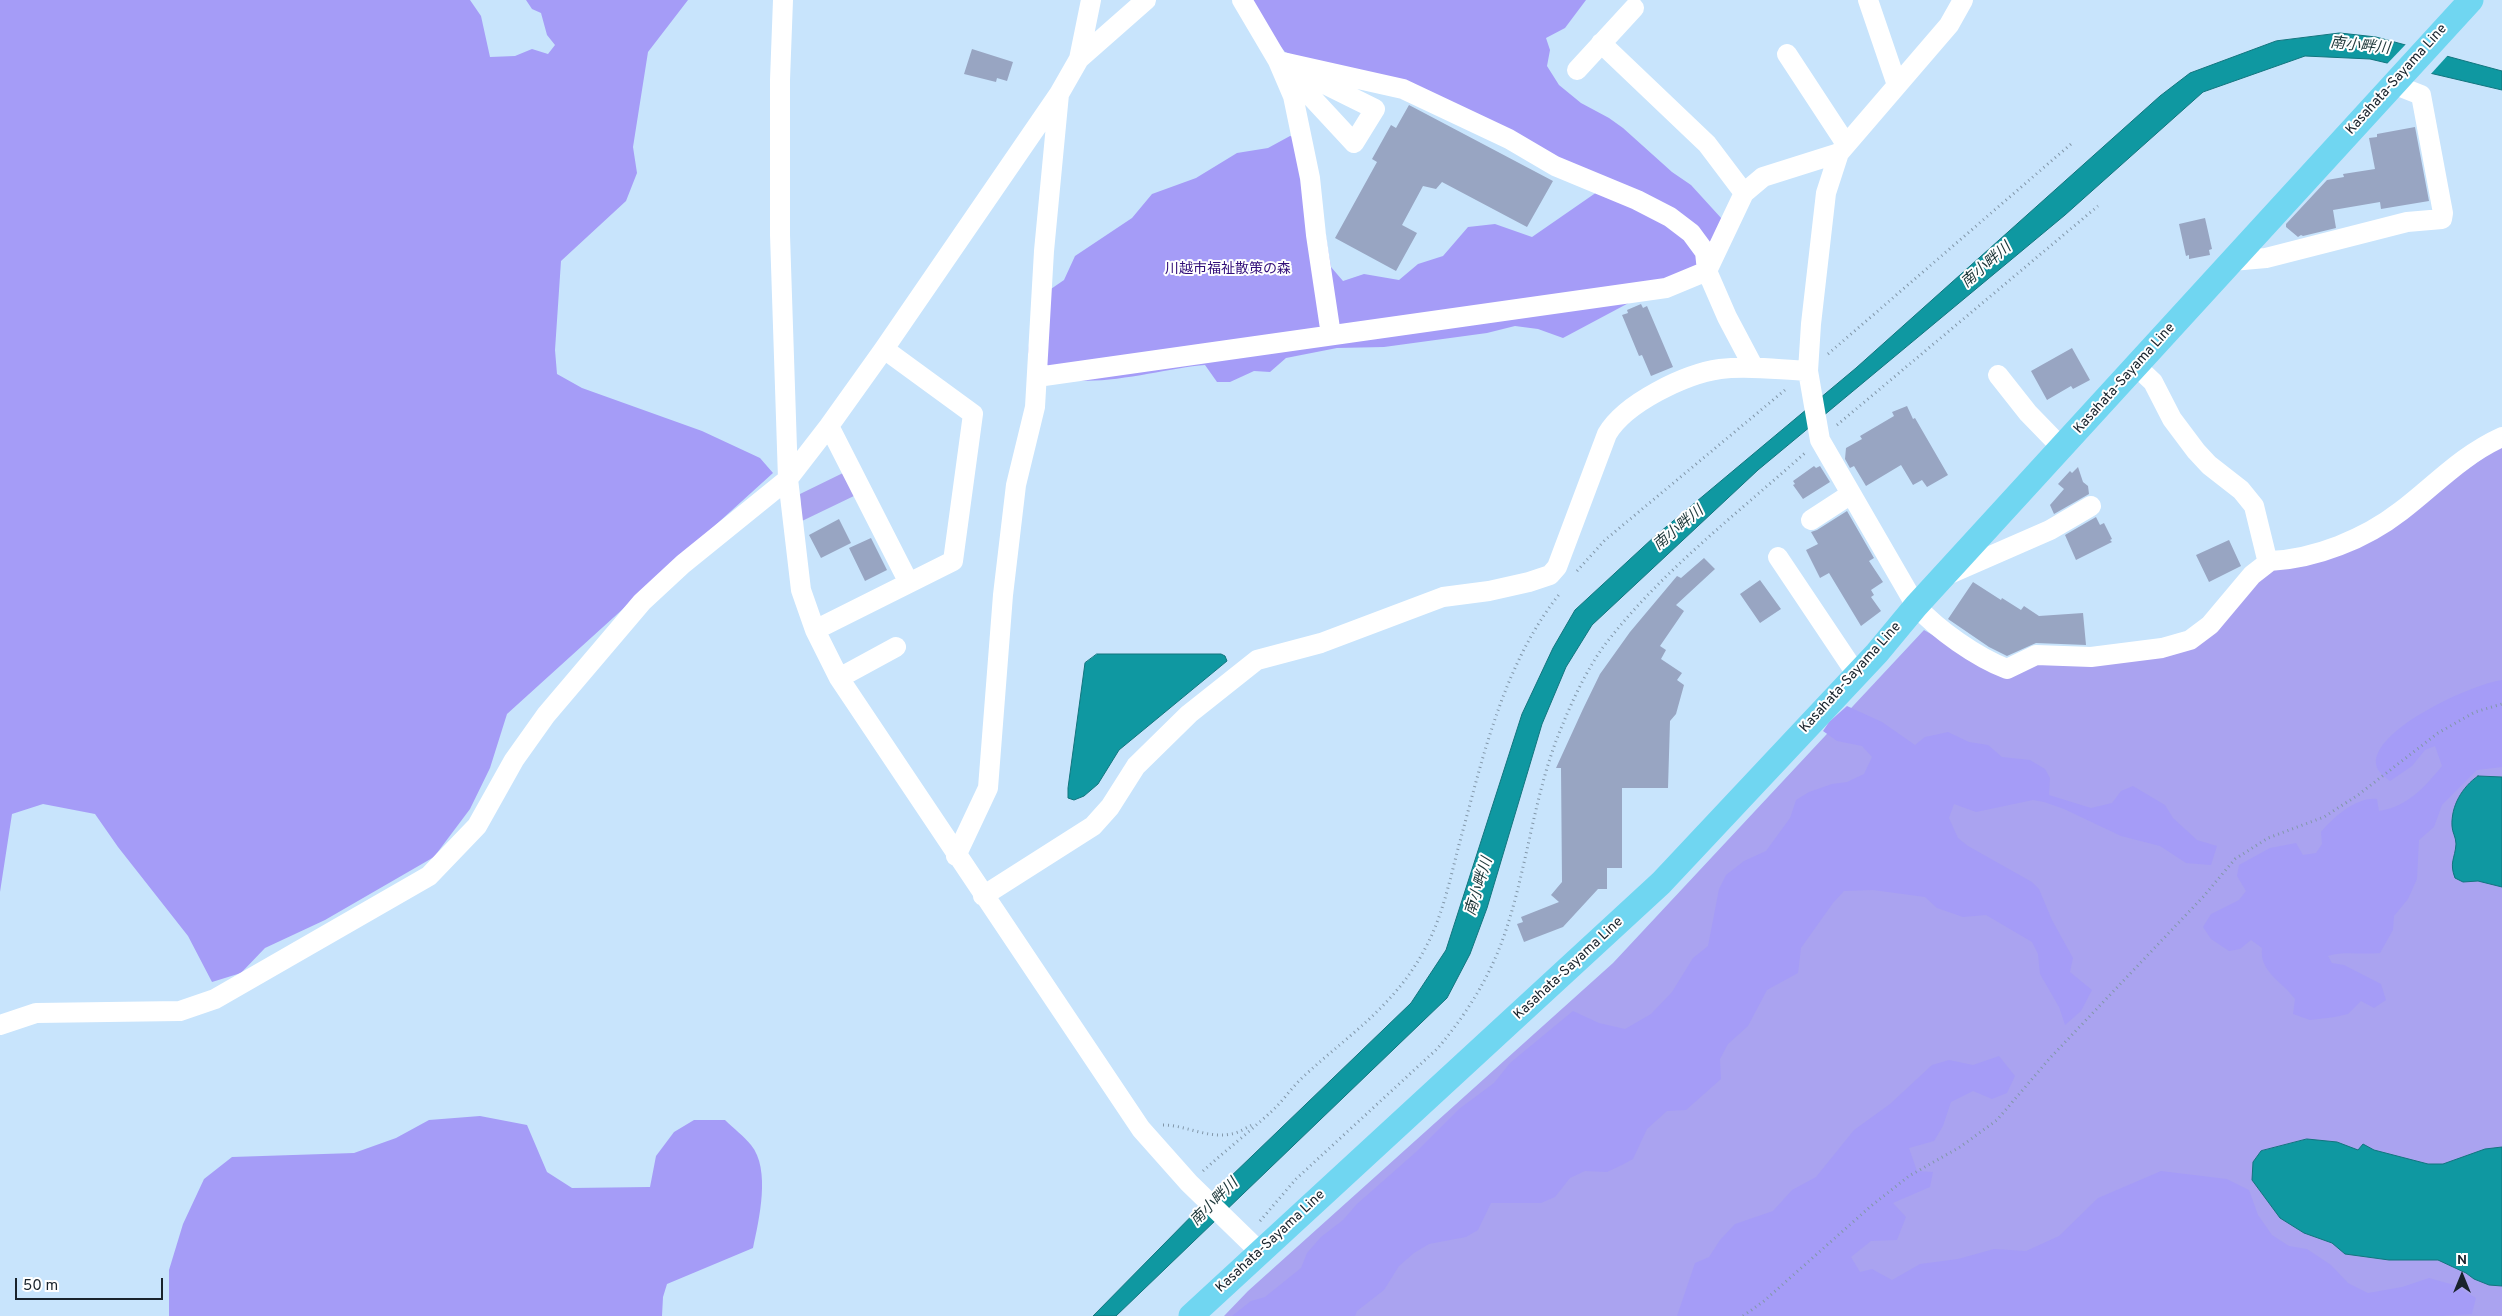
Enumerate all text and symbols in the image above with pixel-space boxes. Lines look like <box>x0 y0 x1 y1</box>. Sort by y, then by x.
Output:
street label: Kasahata-Sayama Line <box>2343 21 2451 139</box>
water label: 南小畔川 <box>2329 35 2391 59</box>
water label: 南小畔川 <box>1958 240 2016 292</box>
park label: 川越市福祉散策の森 <box>1165 262 1291 278</box>
street label: Kasahata-Sayama Line <box>2071 320 2179 438</box>
water label: 南小畔川 <box>1650 503 1708 555</box>
street label: Kasahata-Sayama Line <box>1797 619 1905 737</box>
water label: 南小畔川 <box>1463 856 1497 918</box>
street label: Kasahata-Sayama Line <box>1511 914 1627 1024</box>
water label: 南小畔川 <box>1187 1175 1243 1231</box>
street label: Kasahata-Sayama Line <box>1213 1187 1329 1297</box>
north arrow <box>2437 1251 2487 1301</box>
text: N <box>2457 1252 2467 1269</box>
scale bar <box>18 1268 165 1300</box>
text: 50 m <box>23 1277 58 1296</box>

